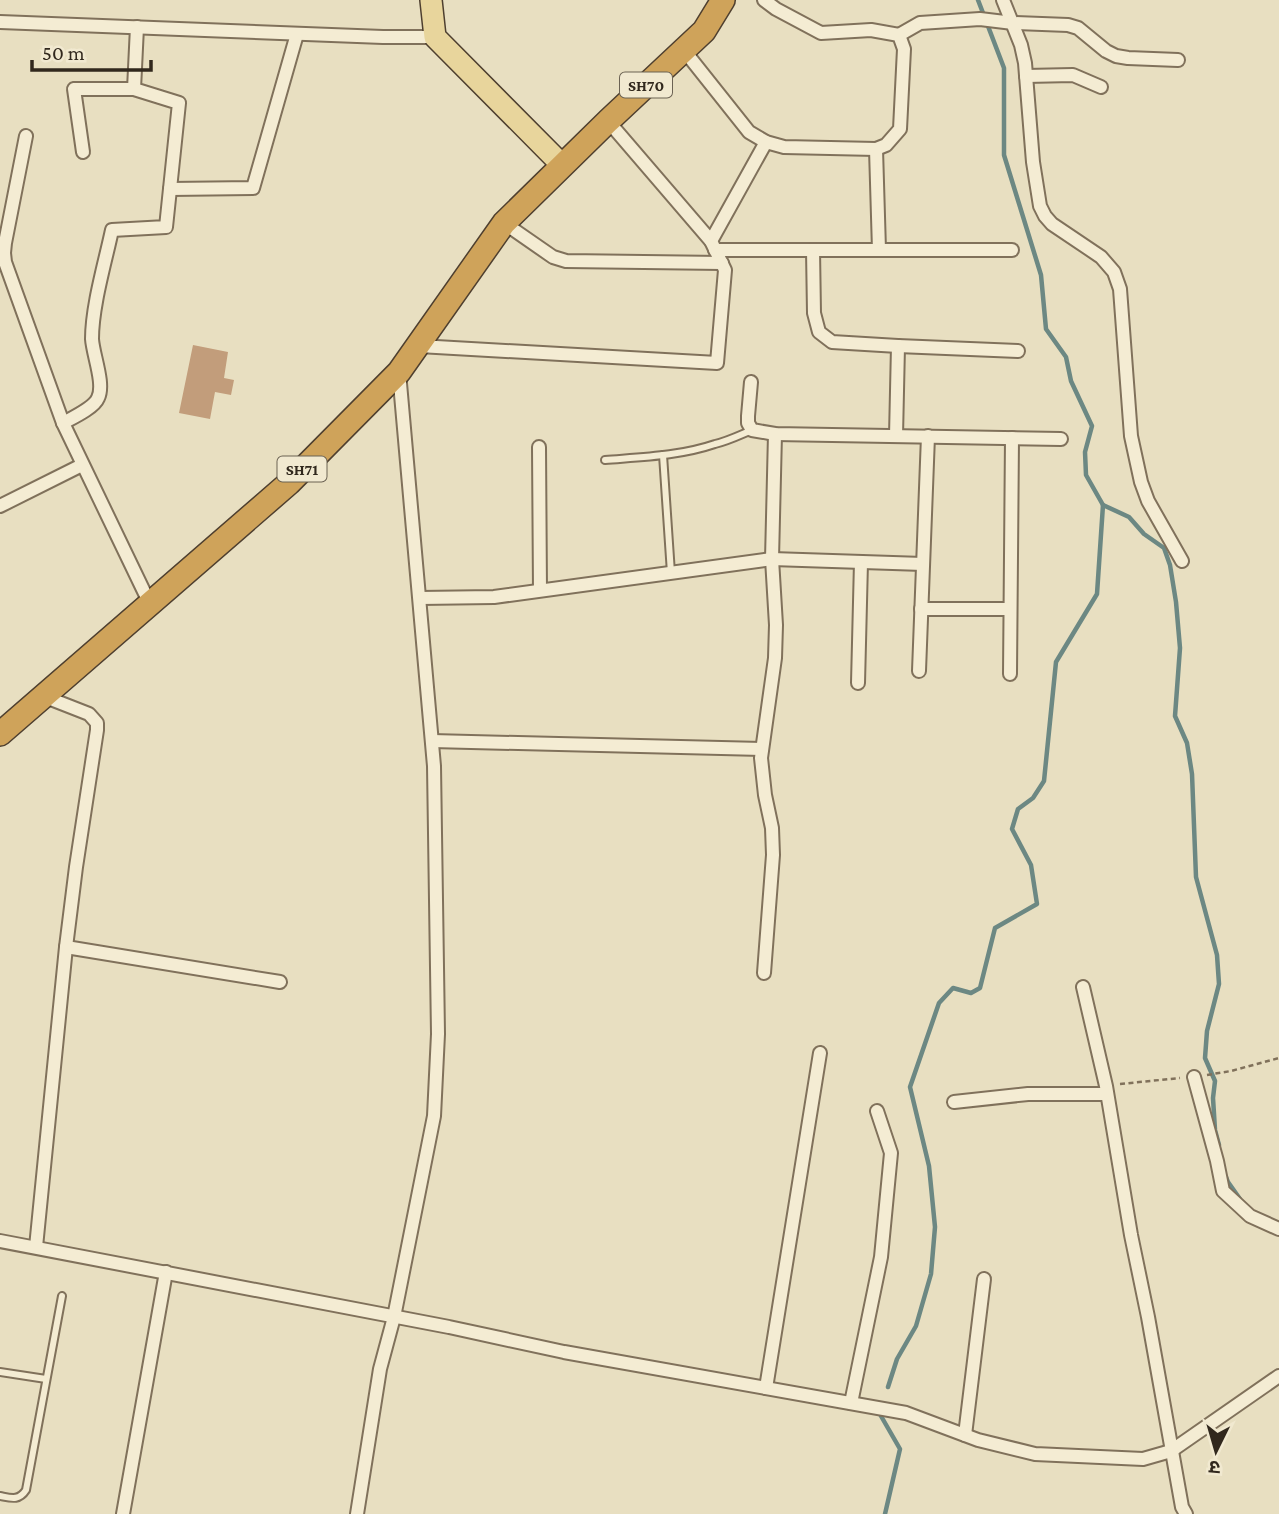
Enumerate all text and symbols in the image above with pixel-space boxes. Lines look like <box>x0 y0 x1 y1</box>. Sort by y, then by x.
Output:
scale bar <box>32 28 150 72</box>
text: 50 m <box>42 41 85 65</box>
road number: SH70 <box>620 72 672 97</box>
road number: SH71 <box>278 456 326 482</box>
north arrow <box>1181 1416 1251 1486</box>
text: उ <box>1207 1456 1221 1478</box>

